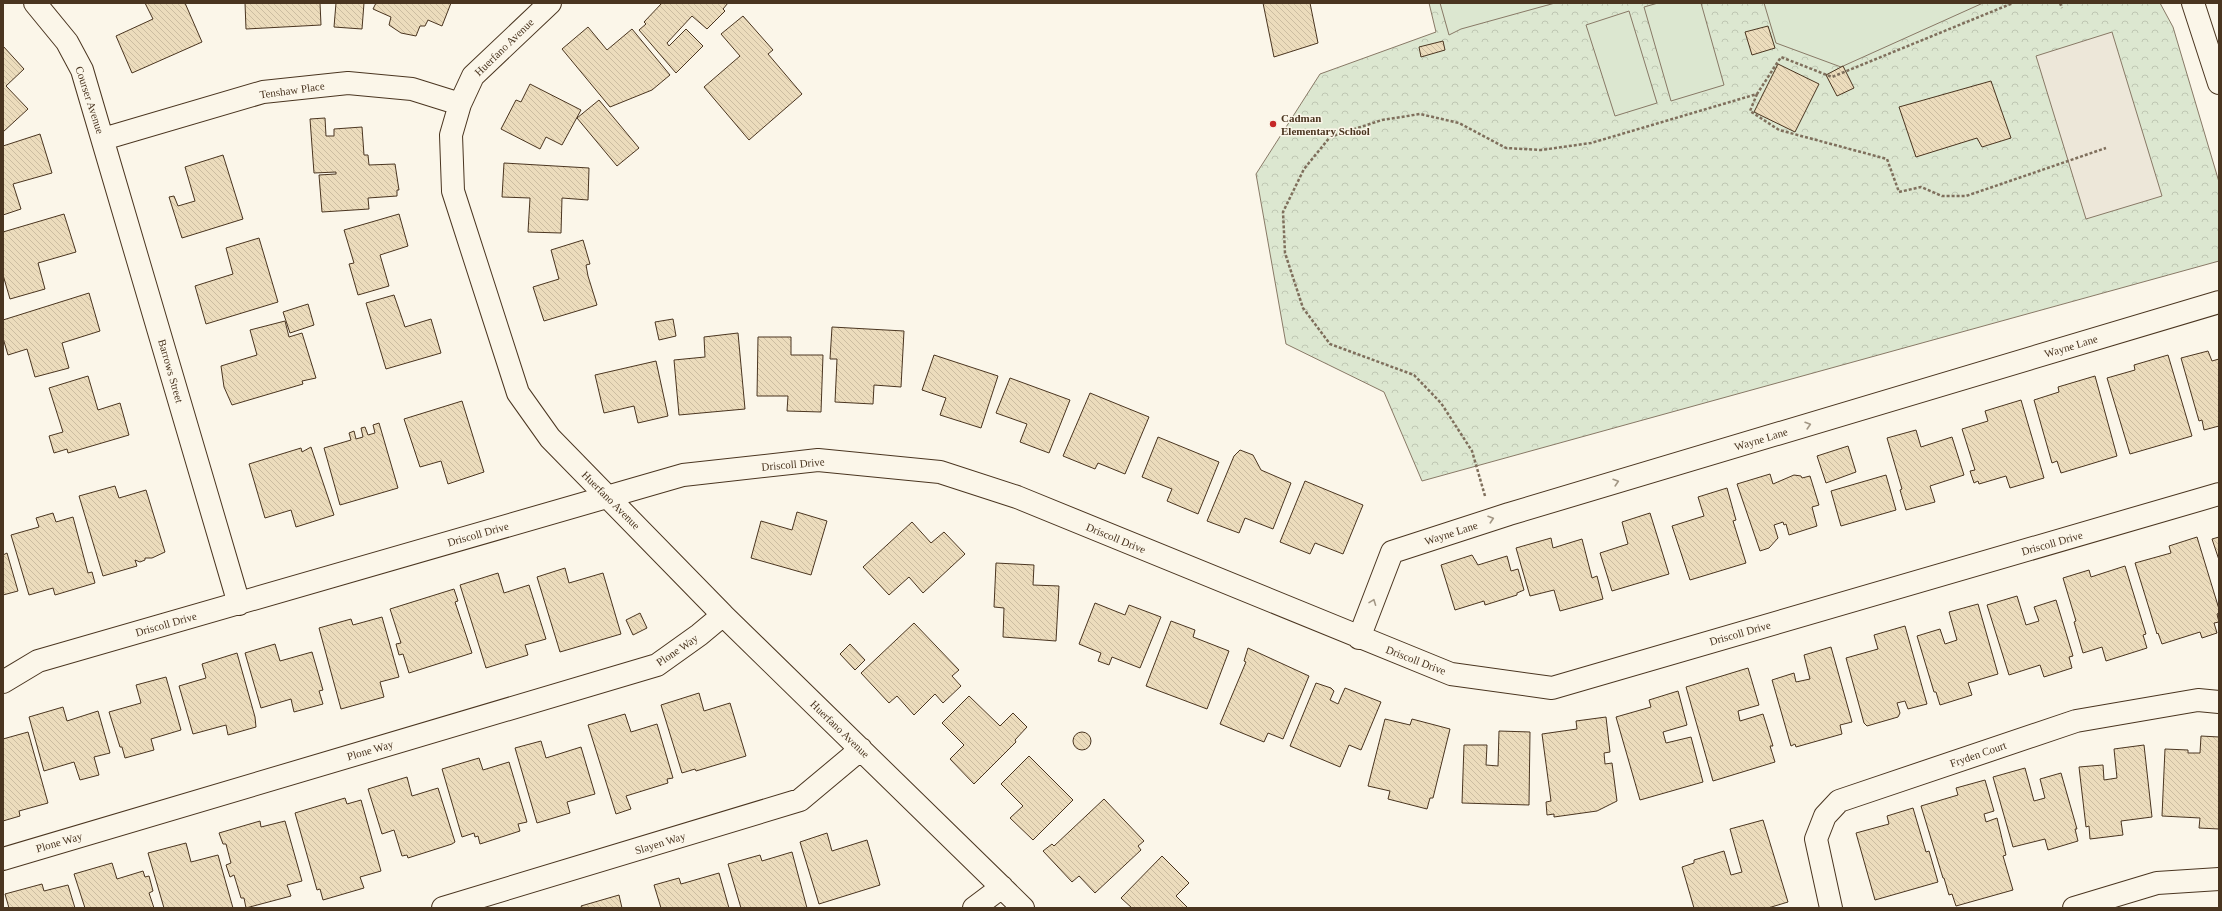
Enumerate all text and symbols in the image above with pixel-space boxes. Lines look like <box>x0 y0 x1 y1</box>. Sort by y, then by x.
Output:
street label: Huerfano Avenue <box>472 16 536 78</box>
street label: Courser Avenue <box>73 65 107 135</box>
street label: Tenshaw Place <box>259 79 325 101</box>
place label: Cadman Elementary School <box>1281 112 1370 137</box>
marker: Cadman Elementary School <box>1268 119 1278 129</box>
street label: Wayne Lane <box>2043 332 2099 360</box>
street label: Barrows Street <box>156 338 186 404</box>
one-way arrow <box>1804 421 1811 430</box>
street label: Wayne Lane <box>1733 425 1789 453</box>
street label: Driscoll Drive <box>761 455 825 473</box>
street label: Huerfano Avenue <box>580 469 643 532</box>
one-way arrow <box>1612 478 1619 487</box>
one-way arrow <box>1488 516 1495 524</box>
street label: Driscoll Drive <box>446 519 510 548</box>
street label: Wayne Lane <box>1423 519 1479 547</box>
street label: Driscoll Drive <box>1084 521 1148 555</box>
street label: Driscoll Drive <box>2020 528 2084 557</box>
one-way arrow <box>1368 598 1376 605</box>
street label: Driscoll Drive <box>134 609 198 638</box>
street label: Driscoll Drive <box>1708 618 1772 647</box>
street label: Plone Way <box>654 631 700 668</box>
street label: Driscoll Drive <box>1384 643 1448 677</box>
street label: Huerfano Avenue <box>808 698 872 760</box>
street label: Plone Way <box>346 738 395 762</box>
street label: Fryden Court <box>1948 739 2008 769</box>
street label: Slayen Way <box>633 829 687 856</box>
street label: Plone Way <box>35 830 84 854</box>

